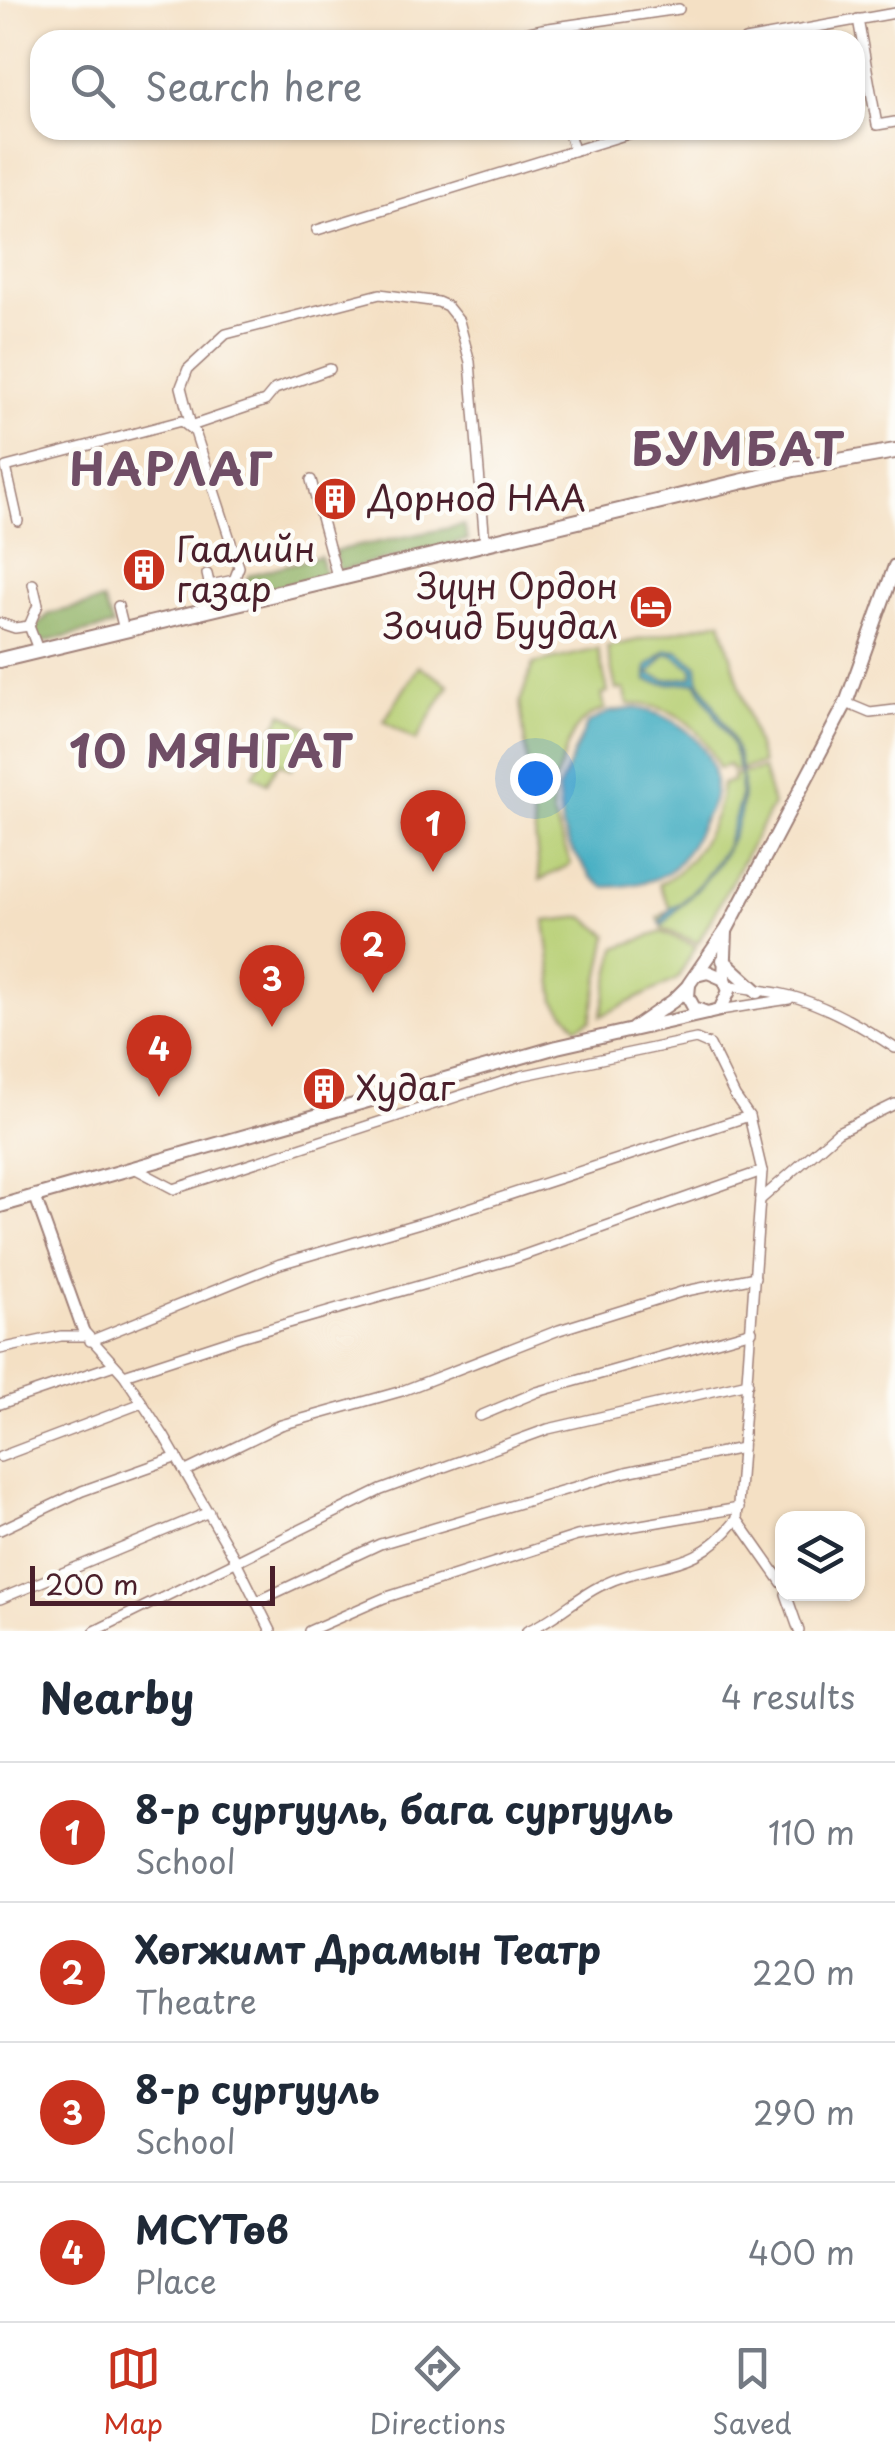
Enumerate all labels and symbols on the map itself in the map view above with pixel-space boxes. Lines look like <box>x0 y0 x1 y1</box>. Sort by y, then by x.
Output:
district label: БУМБАТ <box>631 413 847 481</box>
district label: НАРЛАГ <box>69 433 275 501</box>
place label: Дорнод НАА <box>367 470 586 523</box>
building icon: Дорнод НАА <box>312 476 358 522</box>
place label: Гаалийн газар <box>176 521 316 614</box>
building icon: Гаалийн газар <box>121 547 167 593</box>
place label: Зүүн Ордон Зочид Буудал <box>383 558 618 651</box>
hotel icon: Зүүн Ордон Зочид Буудал <box>628 584 674 630</box>
district label: 10 МЯНГАТ <box>69 715 355 783</box>
your location <box>510 753 561 804</box>
pin: 1 <box>400 790 466 872</box>
pin: 2 <box>340 910 406 993</box>
pin: 3 <box>240 944 304 1027</box>
pin: 4 <box>126 1014 192 1097</box>
place label: Худаг <box>356 1060 455 1113</box>
building icon: Худаг <box>301 1066 347 1112</box>
scale bar <box>30 1561 275 1606</box>

